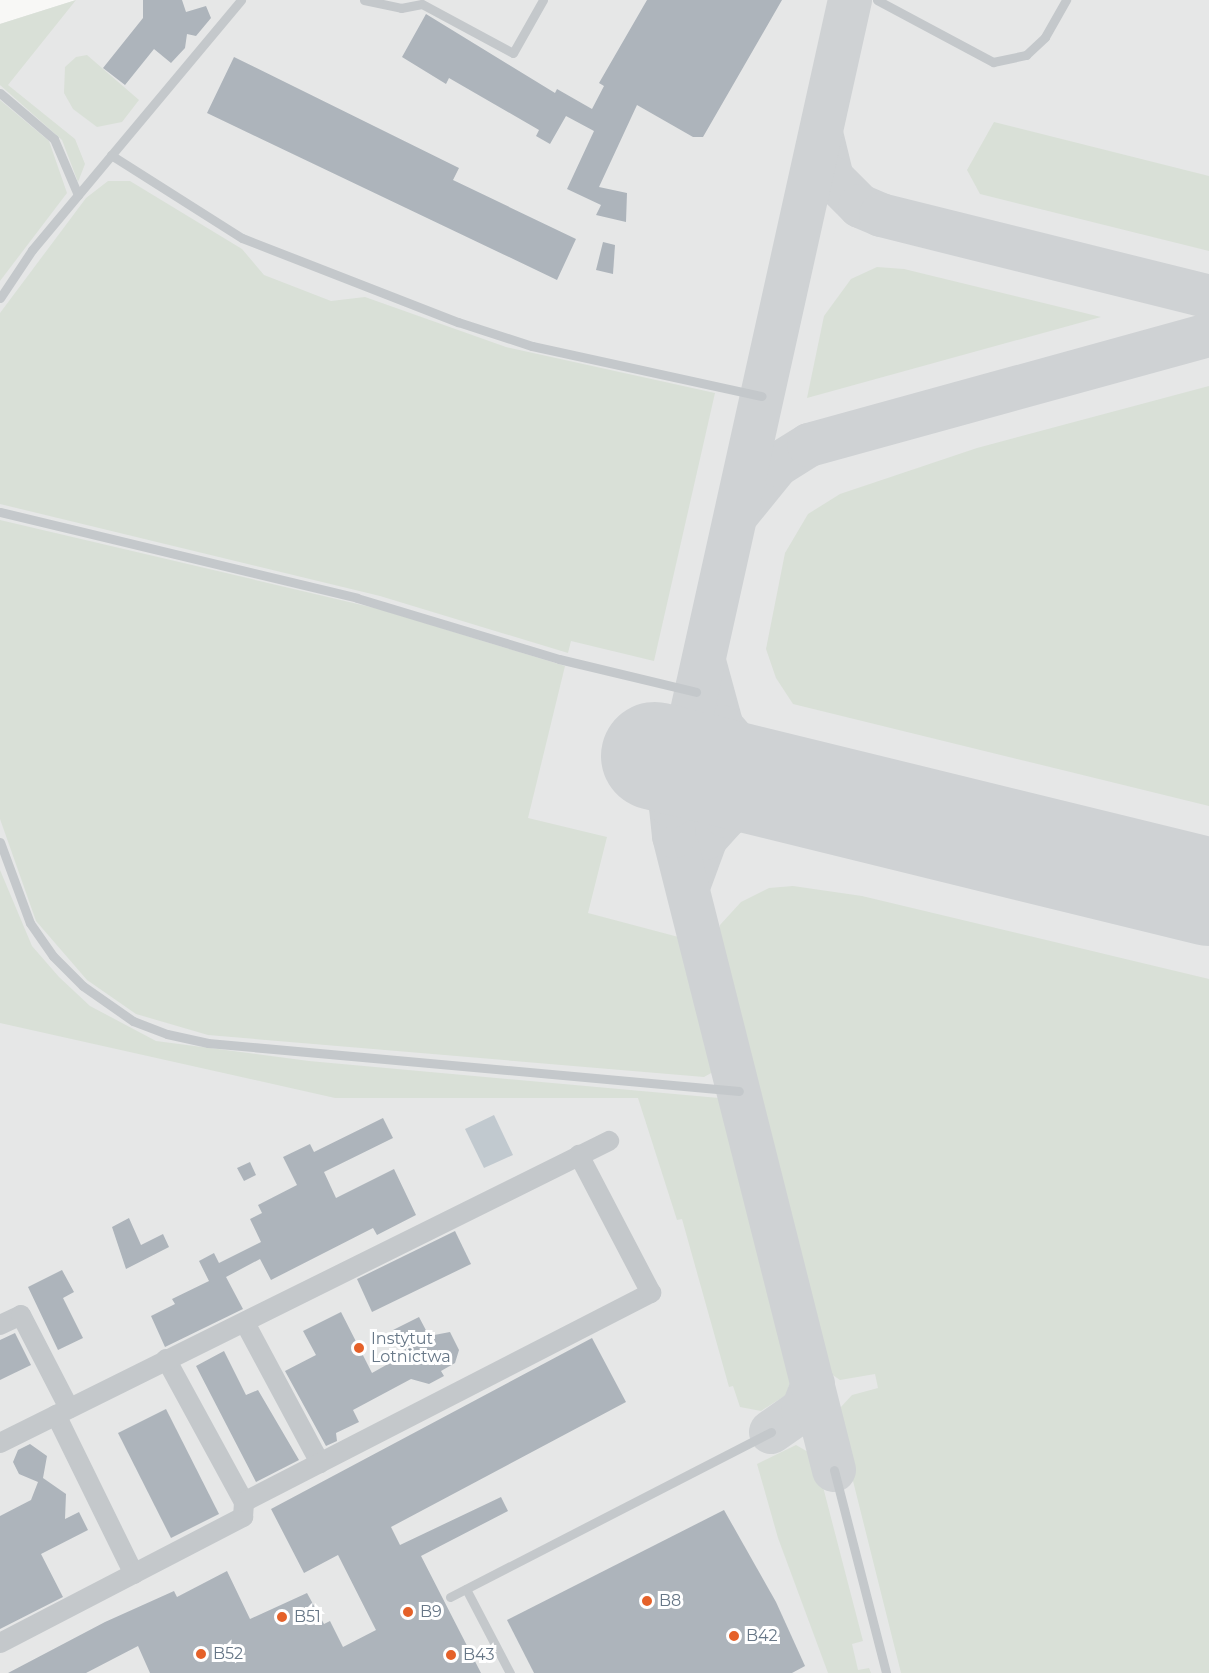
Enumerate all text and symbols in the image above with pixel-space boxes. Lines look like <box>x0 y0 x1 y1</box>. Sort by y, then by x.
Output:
place label: Instytut Lotnictwa <box>371 1329 451 1367</box>
marker: Instytut Lotnictwa <box>352 1341 366 1355</box>
place label: B8 <box>659 1591 681 1611</box>
marker: B8 <box>640 1594 654 1608</box>
place label: B9 <box>420 1602 442 1622</box>
marker: B9 <box>401 1605 415 1619</box>
place label: B51 <box>294 1607 321 1627</box>
marker: B51 <box>275 1610 289 1624</box>
place label: B42 <box>746 1626 778 1646</box>
marker: B42 <box>727 1629 741 1643</box>
place label: B52 <box>213 1644 243 1664</box>
place label: B43 <box>463 1645 494 1665</box>
marker: B52 <box>194 1647 208 1661</box>
marker: B43 <box>444 1648 458 1662</box>

